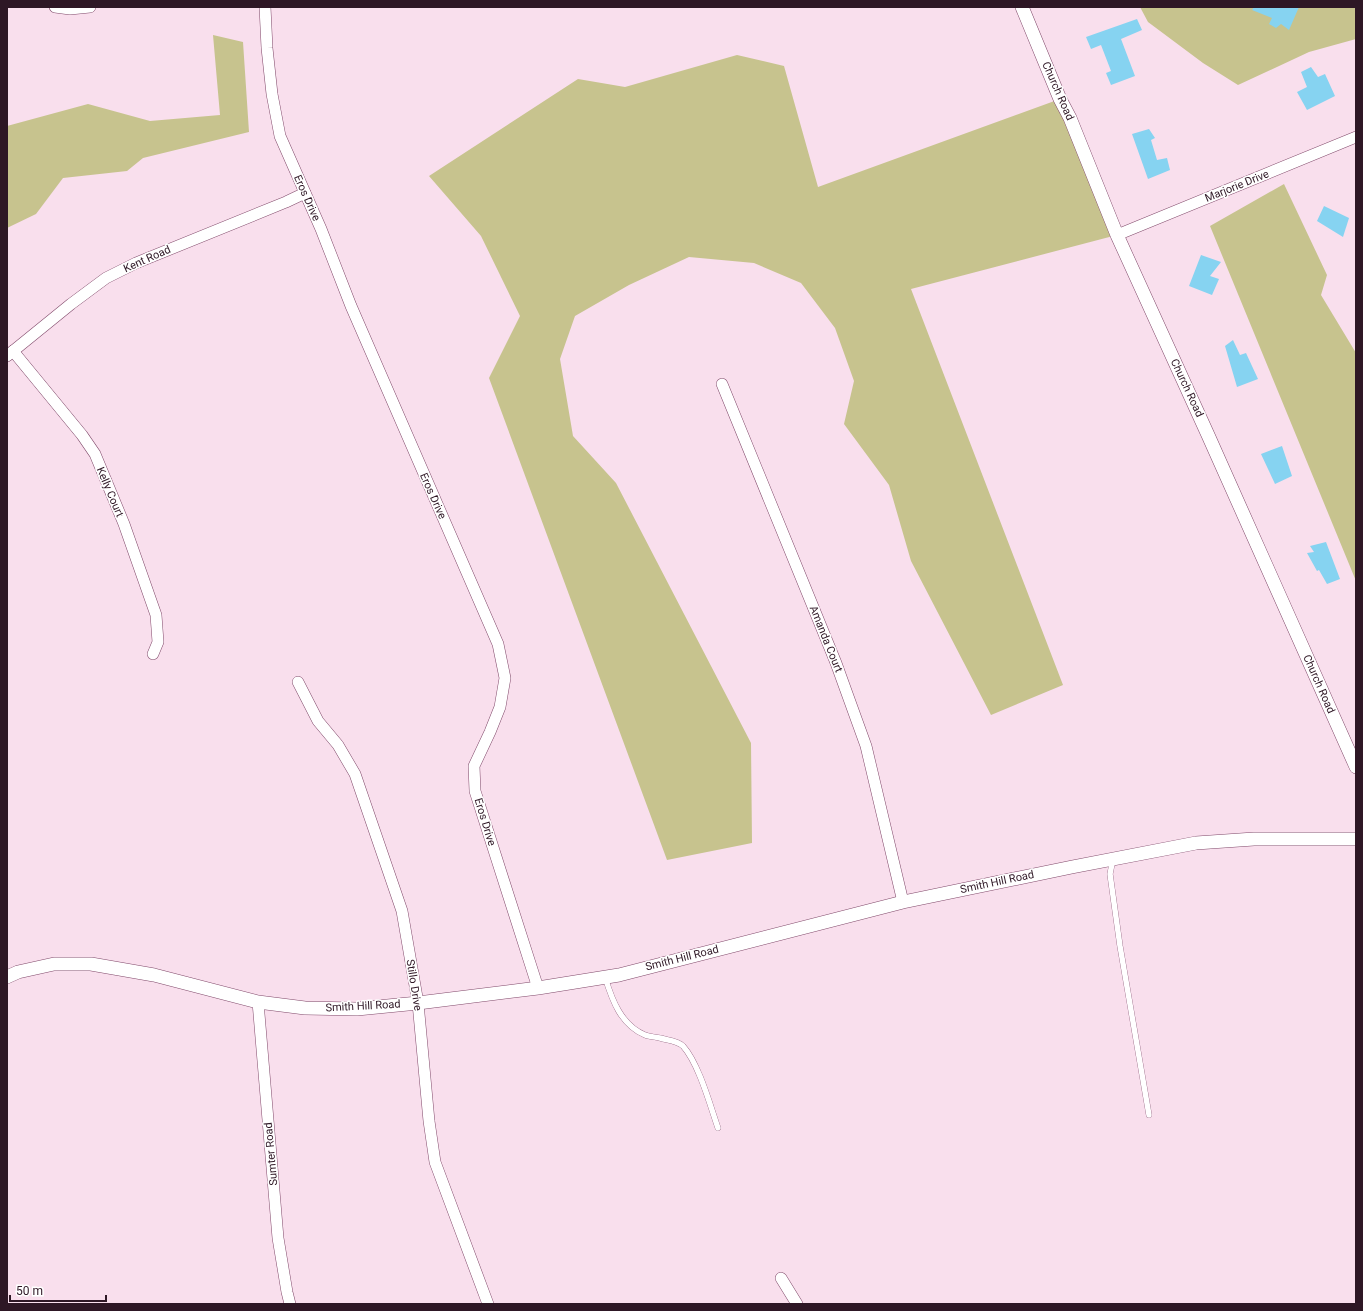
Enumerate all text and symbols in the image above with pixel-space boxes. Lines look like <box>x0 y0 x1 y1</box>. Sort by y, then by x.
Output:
street label: Church Road <box>1039 60 1077 122</box>
street label: Marjorie Drive <box>1203 167 1271 205</box>
street label: Eros Drive <box>291 173 323 223</box>
street label: Kent Road <box>121 243 173 275</box>
street label: Church Road <box>1168 357 1206 419</box>
street label: Kelly Court <box>94 465 126 519</box>
street label: Eros Drive <box>417 471 449 521</box>
street label: Amanda Court <box>807 604 845 675</box>
street label: Church Road <box>1300 653 1338 715</box>
street label: Eros Drive <box>472 797 498 848</box>
street label: Smith Hill Road <box>959 868 1035 896</box>
street label: Smith Hill Road <box>644 943 720 973</box>
street label: Stillo Drive <box>404 958 425 1012</box>
street label: Smith Hill Road <box>325 998 401 1014</box>
street label: Sumter Road <box>262 1122 280 1186</box>
scale bar <box>10 1277 106 1303</box>
text: 50 m <box>16 1284 43 1298</box>

